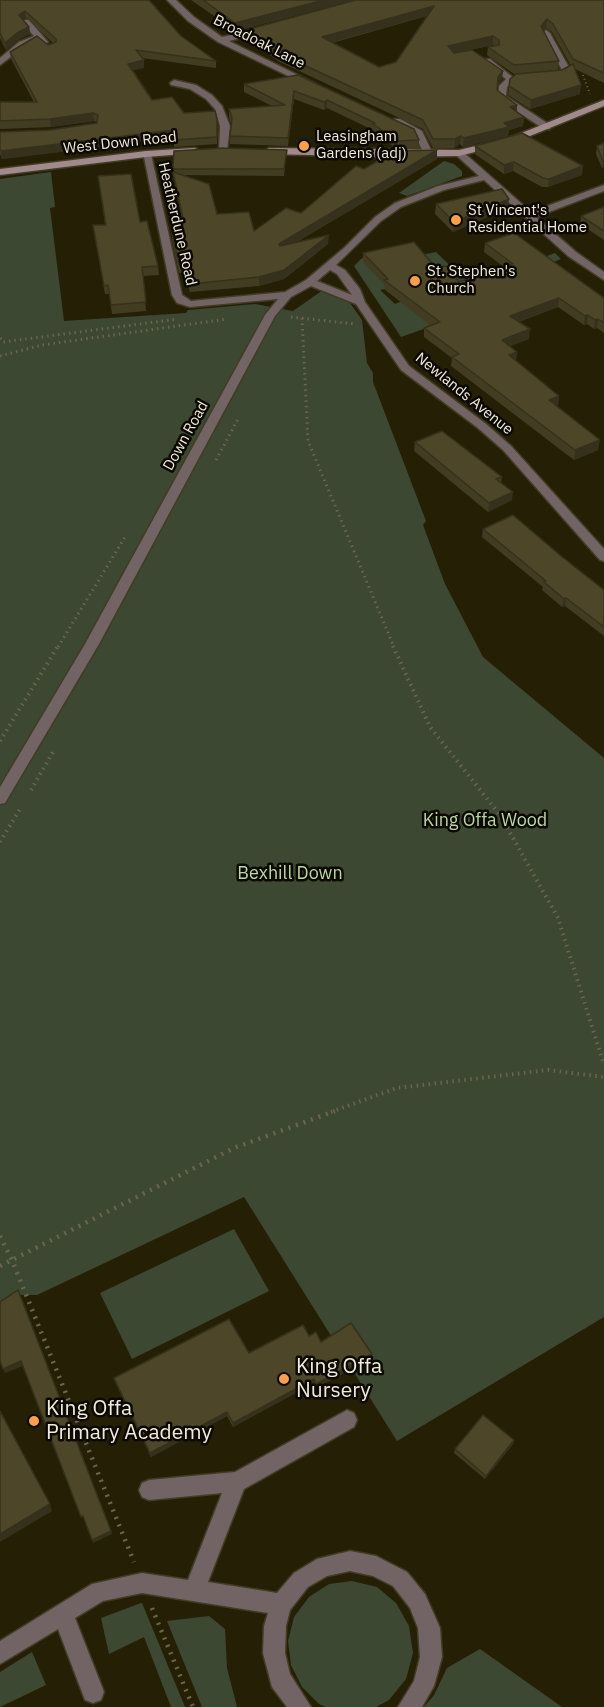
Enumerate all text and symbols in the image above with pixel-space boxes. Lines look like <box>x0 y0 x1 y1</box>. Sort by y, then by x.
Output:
street label: Broadoak Lane <box>210 11 308 73</box>
street label: West Down Road <box>62 128 178 158</box>
place label: Leasingham Gardens (adj) <box>316 128 407 163</box>
marker: Leasingham Gardens (adj) <box>297 139 311 153</box>
street label: Heatherdune Road <box>154 160 200 288</box>
place label: St Vincent's Residential Home <box>468 202 587 237</box>
marker: St Vincent's Residential Home <box>449 213 463 227</box>
place label: St. Stephen's Church <box>427 263 515 298</box>
marker: St. Stephen's Church <box>408 274 422 288</box>
street label: Newlands Avenue <box>412 349 516 439</box>
street label: Down Road <box>160 398 212 474</box>
park label: King Offa Wood <box>423 810 547 832</box>
park label: Bexhill Down <box>237 863 343 885</box>
place label: King Offa Nursery <box>296 1354 382 1404</box>
marker: King Offa Nursery <box>277 1372 291 1386</box>
place label: King Offa Primary Academy <box>46 1396 212 1446</box>
marker: King Offa Primary Academy <box>27 1414 41 1428</box>

